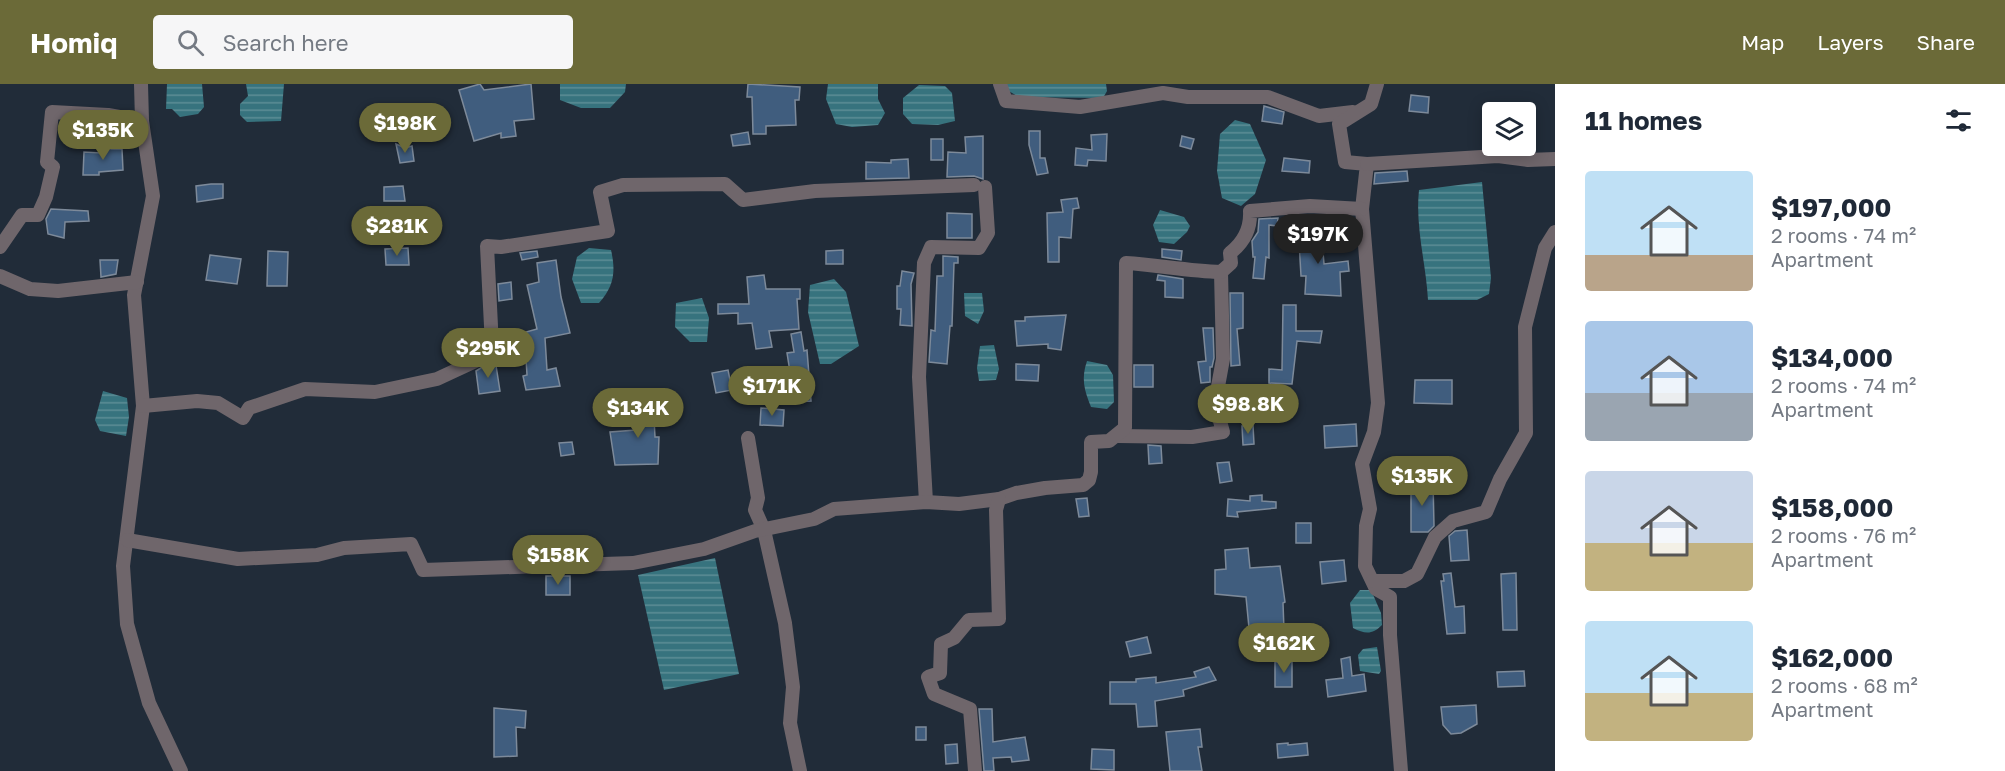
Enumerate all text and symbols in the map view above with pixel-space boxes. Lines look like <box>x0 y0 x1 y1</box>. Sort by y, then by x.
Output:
search box <box>153 15 573 69</box>
text: Homiq <box>30 26 117 59</box>
icon: search <box>174 26 207 59</box>
text: Search here <box>222 29 349 56</box>
text: Map <box>1741 29 1784 55</box>
text: Layers <box>1817 29 1884 55</box>
text: Share <box>1917 29 1975 55</box>
map controls <box>1482 102 1536 156</box>
button: layers <box>1482 102 1536 156</box>
pin: $198K <box>363 103 447 154</box>
icon: filters <box>1942 104 1975 137</box>
text: 11 homes <box>1585 105 1702 136</box>
pin: $135K <box>61 110 145 161</box>
text: $198K <box>373 110 437 134</box>
text: $135K <box>72 117 134 141</box>
text: $197,000 <box>1771 192 1892 223</box>
icon: home <box>1633 195 1705 267</box>
pin: $281K <box>355 206 439 257</box>
text: $281K <box>365 213 429 237</box>
pin: $197K <box>1276 214 1360 265</box>
text: $197K <box>1287 221 1349 245</box>
text: 2 rooms · 74 m² <box>1771 223 1916 247</box>
text: Apartment <box>1771 247 1874 271</box>
pin: $295K <box>446 328 530 379</box>
text: $295K <box>456 335 521 359</box>
text: $134,000 <box>1771 342 1893 373</box>
icon: home <box>1633 345 1705 417</box>
pin: $171K <box>730 366 814 417</box>
text: $171K <box>742 373 802 397</box>
text: 2 rooms · 74 m² <box>1771 373 1916 397</box>
pin: $98.8K <box>1199 384 1297 435</box>
pin: $134K <box>596 388 680 439</box>
text: $98.8K <box>1212 391 1284 415</box>
text: $134K <box>607 395 669 419</box>
text: Apartment <box>1771 397 1874 421</box>
pin: $135K <box>1380 456 1464 507</box>
text: $135K <box>1391 463 1453 487</box>
text: $158,000 <box>1771 492 1893 523</box>
icon: home <box>1633 495 1705 567</box>
text: 2 rooms · 76 m² <box>1771 523 1916 547</box>
pin: $158K <box>516 535 600 586</box>
text: $158K <box>526 542 590 566</box>
text: Apartment <box>1771 547 1874 571</box>
pin: $162K <box>1242 623 1326 674</box>
text: $162K <box>1252 630 1316 654</box>
text: $162,000 <box>1771 642 1893 673</box>
icon: home <box>1633 645 1705 717</box>
text: 2 rooms · 68 m² <box>1771 673 1918 697</box>
text: Apartment <box>1771 697 1874 721</box>

